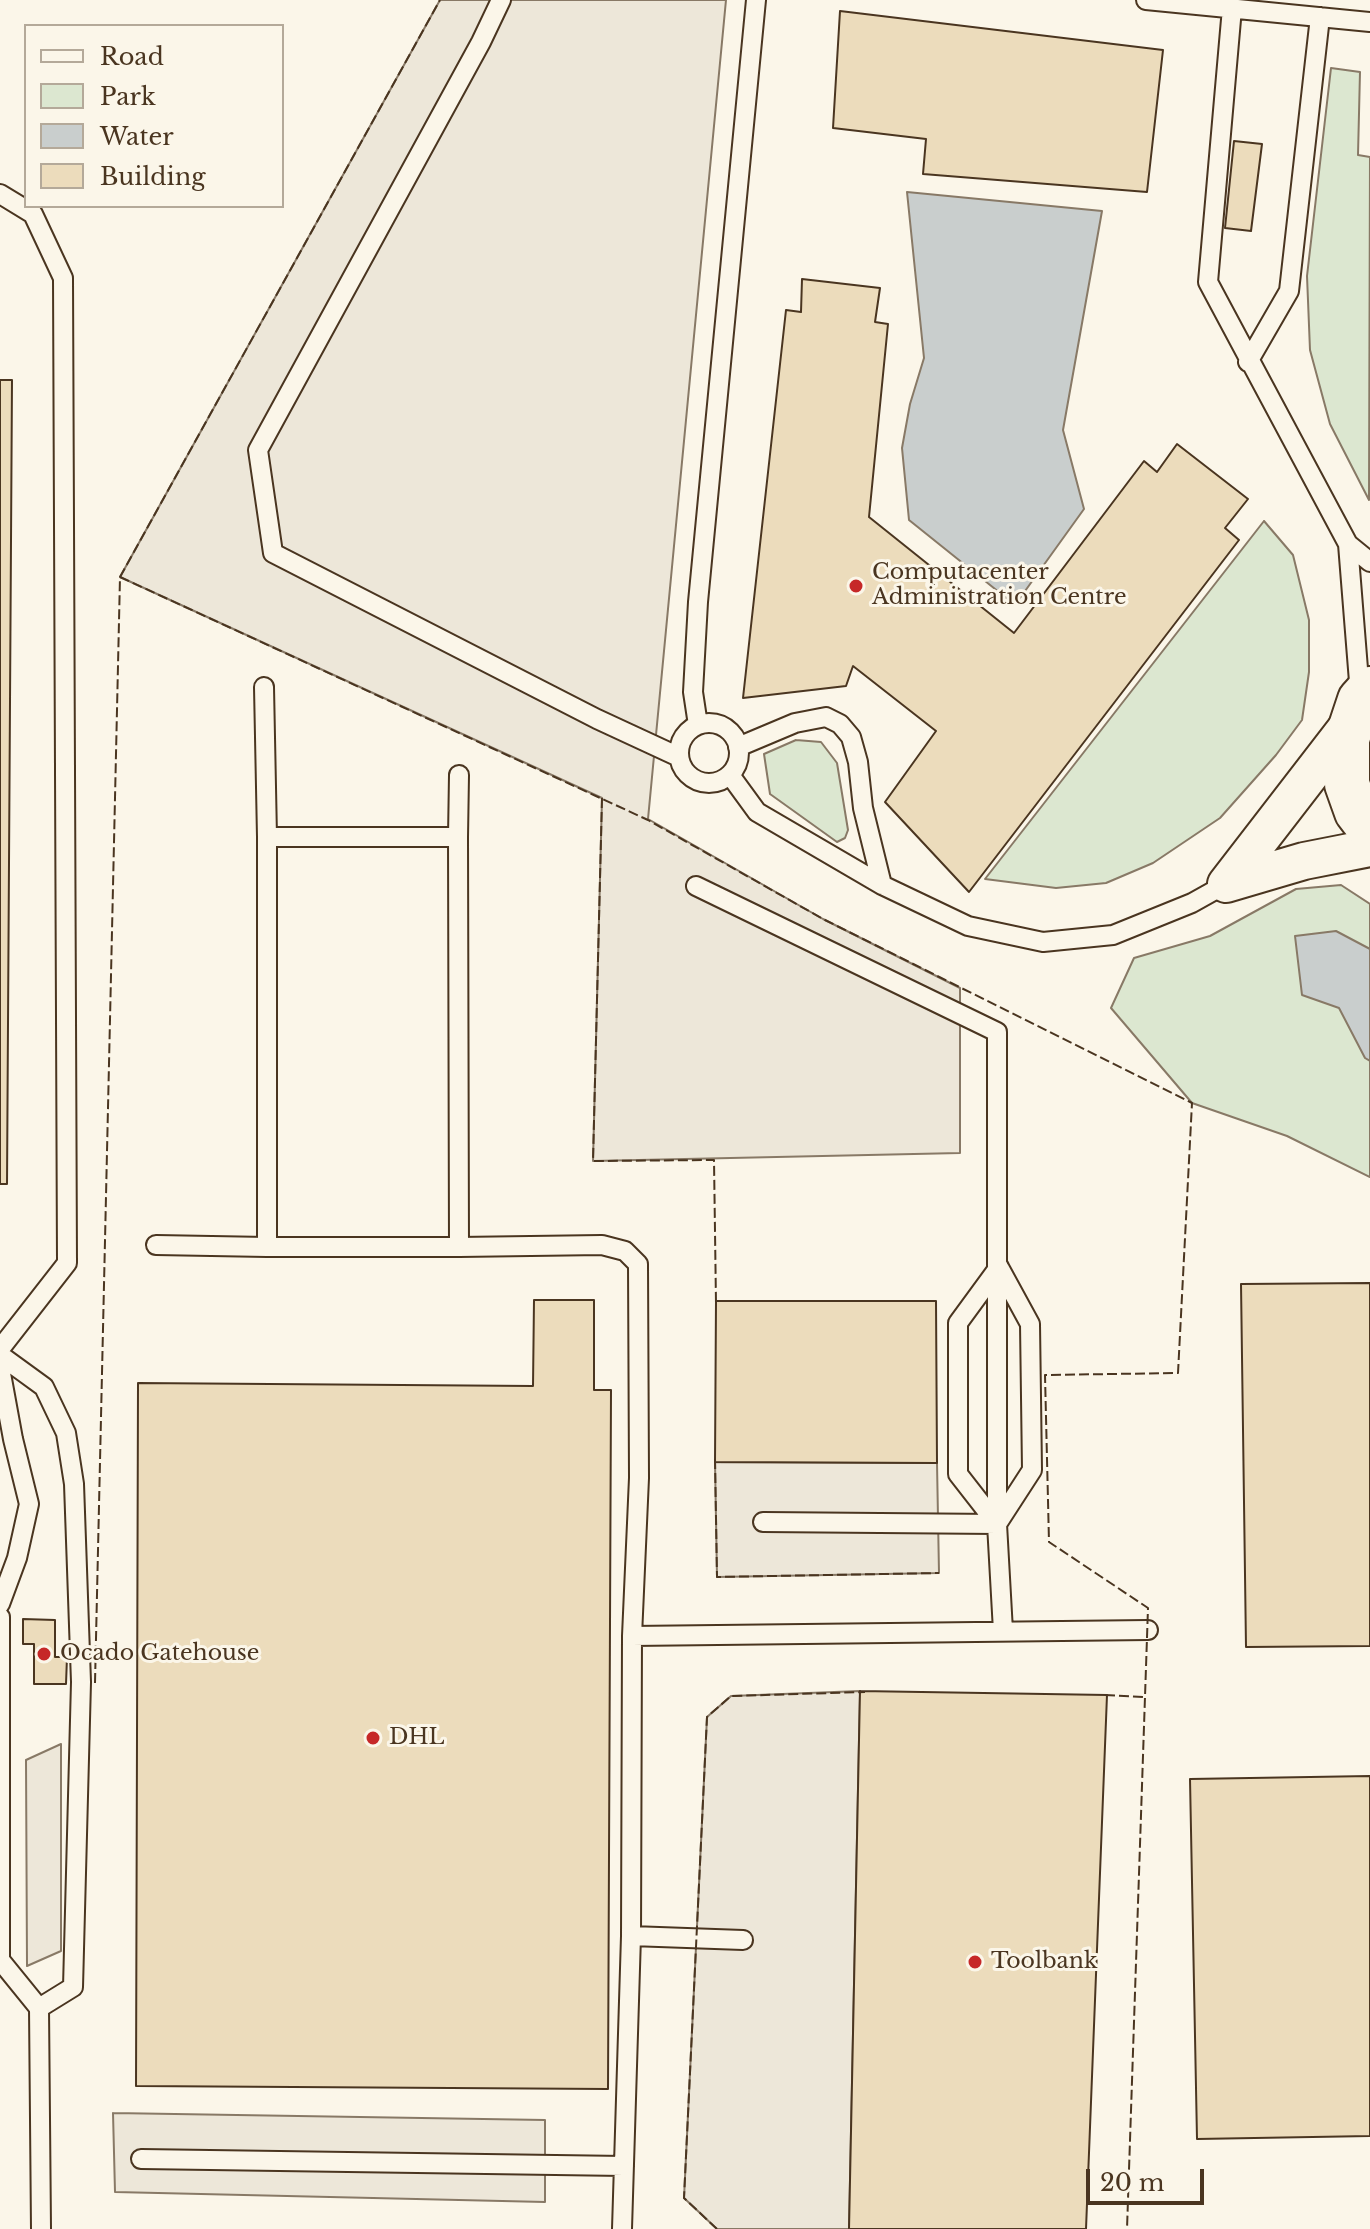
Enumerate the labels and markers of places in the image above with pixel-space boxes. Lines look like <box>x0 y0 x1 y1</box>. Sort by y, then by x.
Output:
place label: Computacenter Administration Centre <box>872 560 1126 612</box>
marker: Computacenter Administration Centre <box>847 577 865 595</box>
place label: Ocado Gatehouse <box>60 1641 259 1667</box>
marker: Ocado Gatehouse <box>35 1645 53 1663</box>
place label: DHL <box>389 1725 445 1751</box>
marker: DHL <box>364 1729 382 1747</box>
place label: Toolbank <box>991 1949 1097 1975</box>
marker: Toolbank <box>966 1953 984 1971</box>

